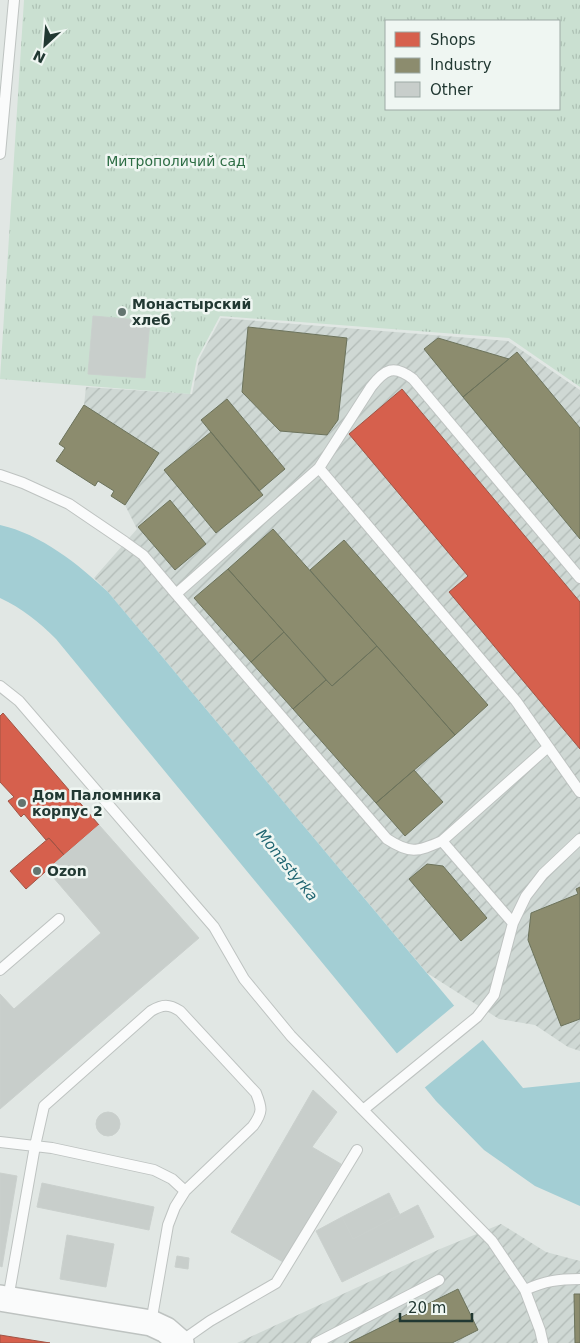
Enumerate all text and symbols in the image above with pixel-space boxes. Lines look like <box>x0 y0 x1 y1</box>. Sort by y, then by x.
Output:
north arrow <box>20 20 70 70</box>
legend <box>385 20 560 110</box>
text: Shops <box>430 31 476 49</box>
text: N <box>31 47 48 66</box>
text: Industry <box>430 56 492 74</box>
text: Other <box>430 81 473 99</box>
park label: Митрополичий сад <box>106 153 246 169</box>
place label: Монастырский хлеб <box>132 296 251 328</box>
marker: Монастырский хлеб <box>116 306 128 318</box>
place label: Дом Паломника корпус 2 <box>32 787 161 819</box>
marker: Дом Паломника корпус 2 <box>16 797 28 809</box>
water label: Monastyrka <box>252 825 322 905</box>
place label: Ozon <box>47 863 87 879</box>
marker: Ozon <box>31 865 43 877</box>
scale bar <box>400 1290 472 1322</box>
text: 20 m <box>408 1299 446 1317</box>

